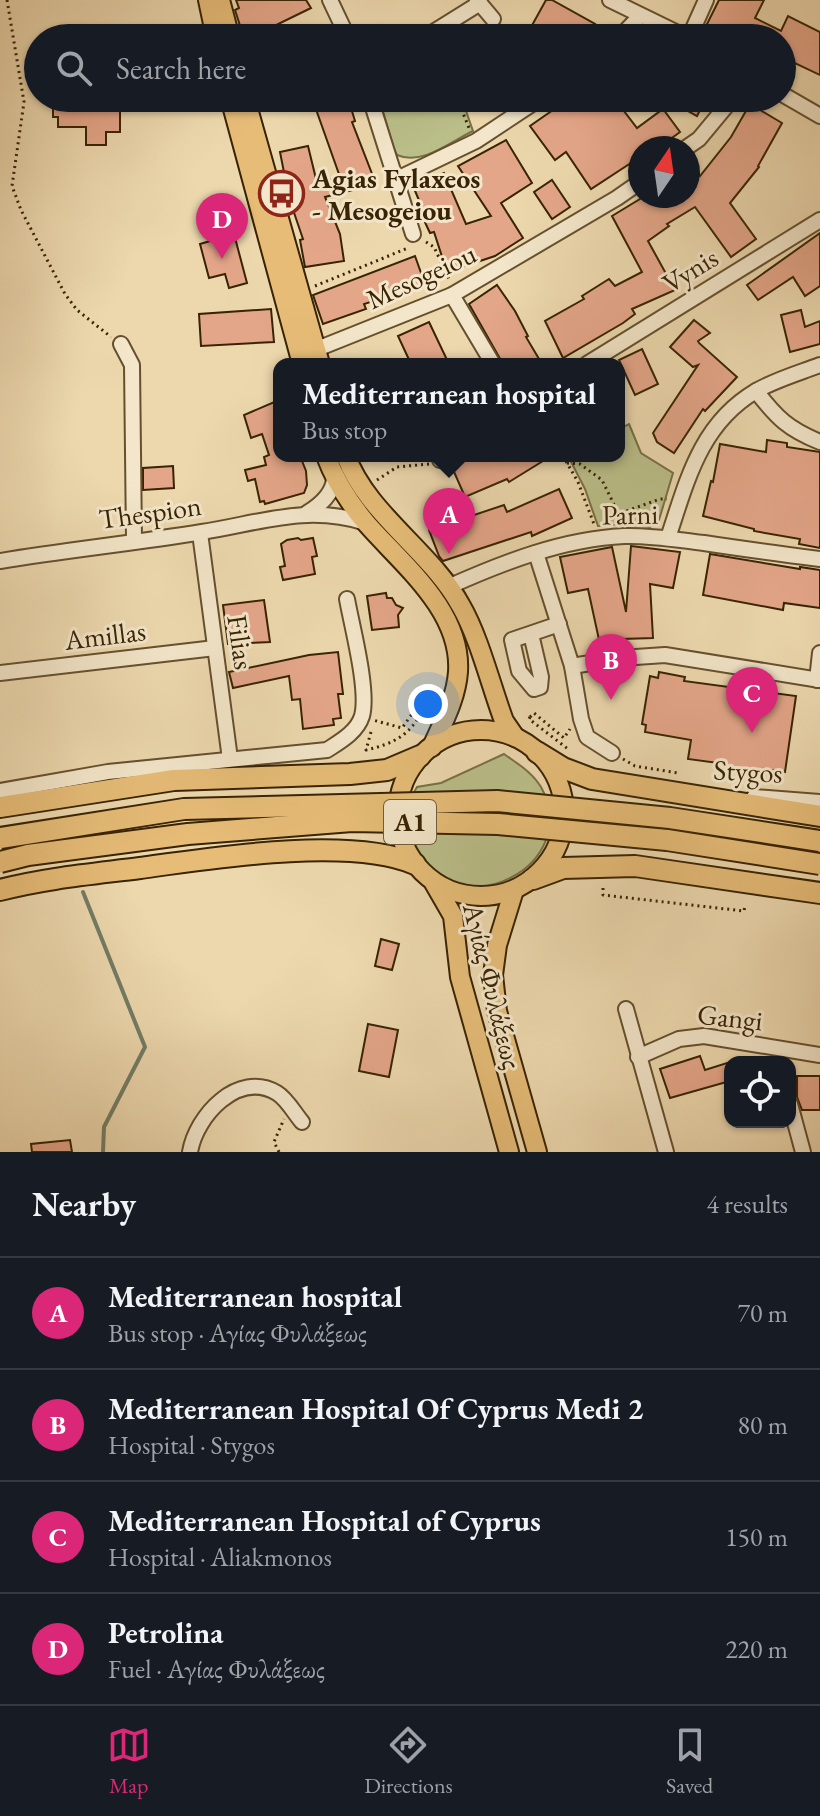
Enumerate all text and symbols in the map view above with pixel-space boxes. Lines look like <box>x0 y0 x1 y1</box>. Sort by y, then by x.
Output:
search box <box>24 24 796 112</box>
icon: search <box>52 46 96 90</box>
text: Search here <box>116 49 246 88</box>
north arrow <box>628 136 700 208</box>
place label: Agias Fylaxeos - Mesogeiou <box>311 160 480 228</box>
bus stop icon: Agias Fylaxeos - Mesogeiou <box>257 170 305 218</box>
pin: D <box>196 193 248 259</box>
street label: Mesogeiou <box>360 235 482 317</box>
street label: Vynis <box>655 239 725 301</box>
popup <box>273 358 625 462</box>
text: Mediterranean hospital <box>302 374 596 413</box>
text: Bus stop <box>302 413 387 447</box>
street label: Thespion <box>96 487 204 537</box>
pin: A <box>423 488 475 554</box>
street label: Parni <box>602 496 659 532</box>
street label: Amillas <box>61 612 148 658</box>
street label: Filias <box>219 612 263 672</box>
pin: B <box>585 634 637 700</box>
pin: C <box>726 667 778 733</box>
your location <box>408 684 448 724</box>
street label: Stygos <box>713 751 783 791</box>
road number: A1 <box>384 800 436 844</box>
street label: Αγίας Φυλάξεως <box>455 898 531 1073</box>
street label: Gangi <box>696 996 765 1038</box>
map controls <box>724 1056 796 1128</box>
button: locate <box>724 1056 796 1128</box>
text: Nearby <box>32 1182 136 1226</box>
text: 4 results <box>707 1187 788 1221</box>
text: Mediterranean hospital <box>108 1277 402 1316</box>
text: A <box>49 1296 67 1330</box>
text: 70 m <box>738 1296 788 1330</box>
text: Bus stop · Αγίας Φυλάξεως <box>108 1316 367 1350</box>
text: Mediterranean Hospital Of Cyprus Medi 2 <box>108 1389 643 1428</box>
text: B <box>50 1408 66 1442</box>
text: 80 m <box>738 1408 788 1442</box>
text: Hospital · Stygos <box>108 1428 275 1462</box>
text: Mediterranean Hospital of Cyprus <box>108 1501 541 1540</box>
text: C <box>49 1520 67 1554</box>
text: 150 m <box>725 1520 788 1554</box>
text: Hospital · Aliakmonos <box>108 1540 332 1574</box>
text: Petrolina <box>108 1613 223 1652</box>
text: D <box>48 1632 68 1666</box>
text: 220 m <box>725 1632 788 1666</box>
text: Fuel · Αγίας Φυλάξεως <box>108 1652 325 1686</box>
tab: Map <box>107 1723 151 1800</box>
tab: Directions <box>364 1723 453 1800</box>
tab: Saved <box>666 1723 713 1800</box>

